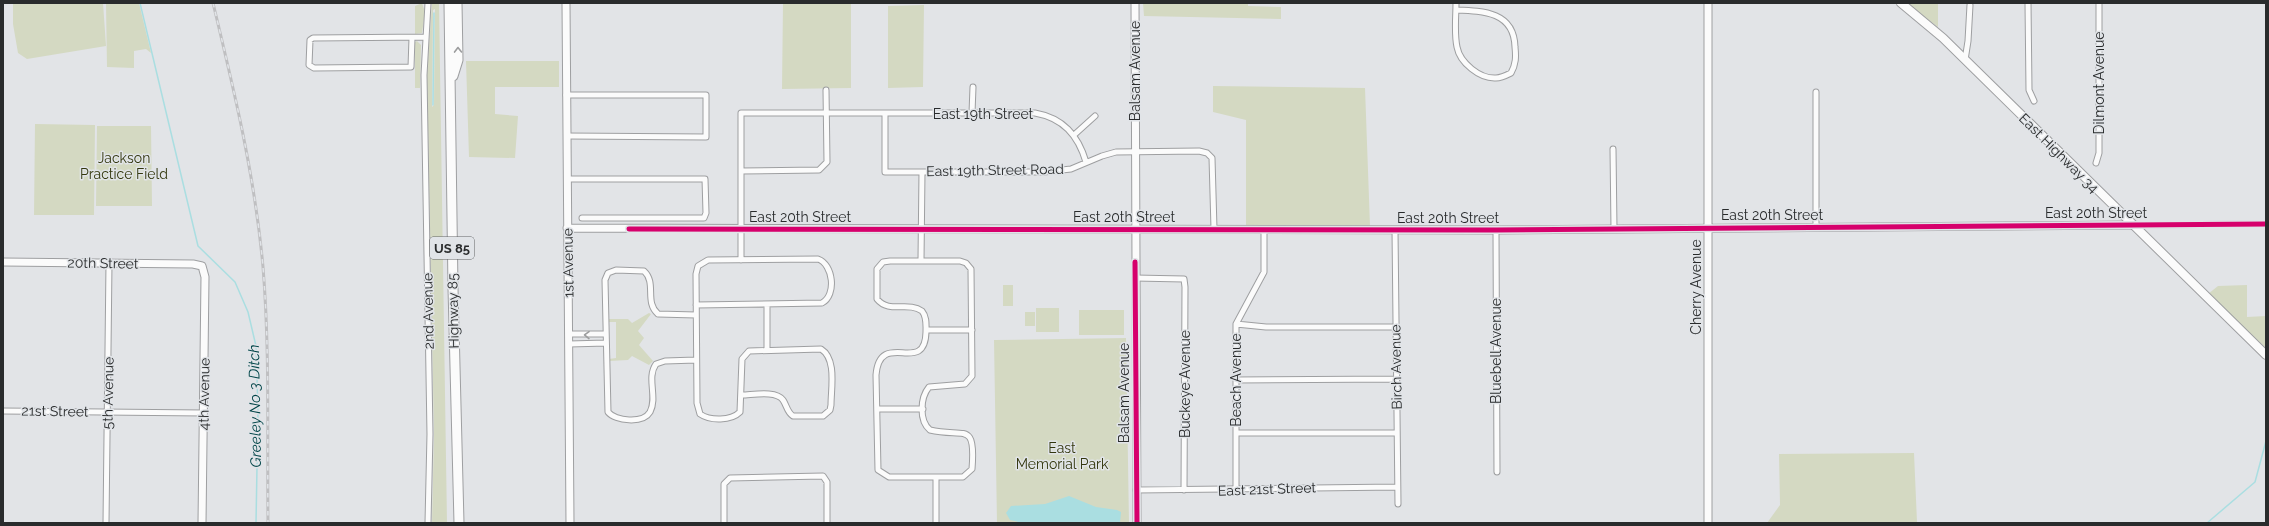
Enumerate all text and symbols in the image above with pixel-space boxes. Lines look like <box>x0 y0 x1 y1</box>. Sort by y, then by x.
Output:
street label: Balsam Avenue <box>1127 21 1143 121</box>
street label: Dilmont Avenue <box>2091 31 2107 135</box>
one-way arrow <box>454 47 462 53</box>
street label: East 19th Street <box>933 106 1034 122</box>
street label: East Highway 34 <box>2016 110 2102 196</box>
park label: Jackson Practice Field <box>80 150 168 182</box>
street label: East 19th Street Road <box>926 161 1064 179</box>
street label: East 20th Street <box>2045 205 2147 221</box>
street label: East 20th Street <box>1721 207 1823 223</box>
street label: East 20th Street <box>749 209 851 225</box>
street label: East 20th Street <box>1073 209 1175 225</box>
street label: East 20th Street <box>1397 210 1499 226</box>
street label: 1st Avenue <box>559 228 577 298</box>
road number: US 85 <box>430 237 474 259</box>
street label: Cherry Avenue <box>1688 239 1704 335</box>
street label: 20th Street <box>67 254 139 272</box>
street label: 2nd Avenue <box>419 273 437 349</box>
street label: Highway 85 <box>444 273 462 349</box>
street label: Bluebell Avenue <box>1488 298 1504 404</box>
street label: Birch Avenue <box>1387 324 1405 410</box>
one-way arrow <box>584 330 590 339</box>
street label: Buckeye Avenue <box>1177 330 1193 438</box>
street label: Beach Avenue <box>1228 333 1244 427</box>
street label: Balsam Avenue <box>1116 343 1132 443</box>
water label: Greeley No 3 Ditch <box>245 344 265 468</box>
street label: 5th Avenue <box>99 356 117 430</box>
street label: 4th Avenue <box>195 357 213 431</box>
street label: 21st Street <box>21 402 89 420</box>
park label: East Memorial Park <box>1016 440 1109 472</box>
street label: East 21st Street <box>1218 479 1317 499</box>

